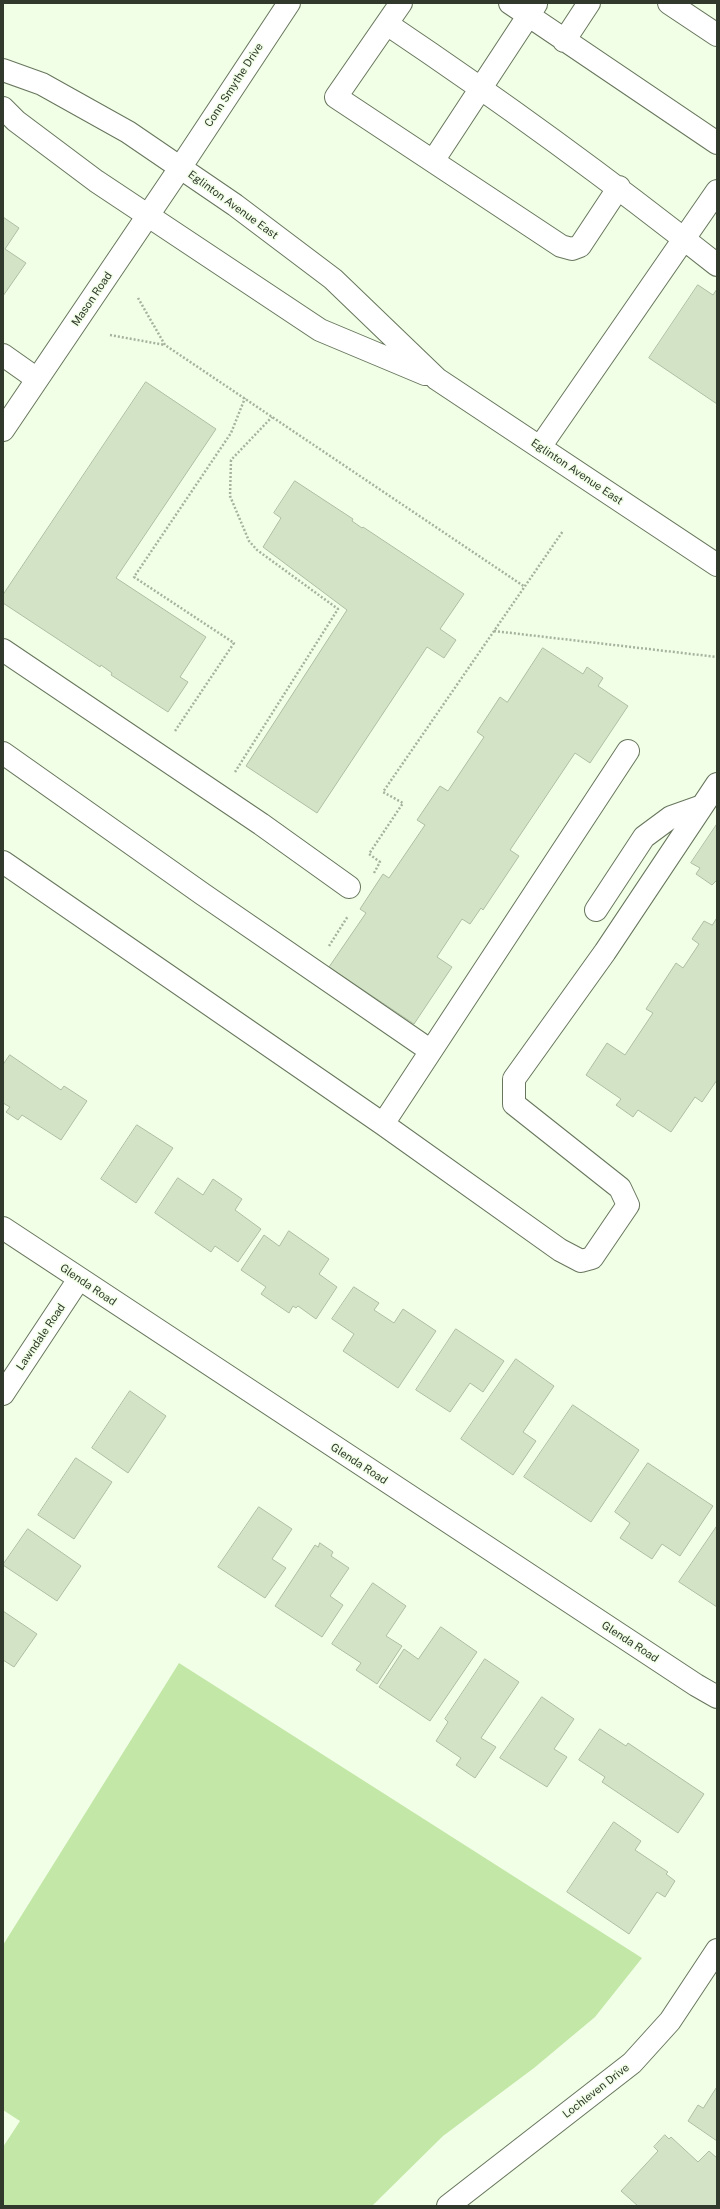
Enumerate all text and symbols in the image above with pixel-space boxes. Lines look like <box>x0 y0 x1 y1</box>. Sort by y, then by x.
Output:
street label: Conn Smythe Drive <box>202 40 266 130</box>
street label: Eglinton Avenue East <box>185 168 281 242</box>
street label: Mason Road <box>69 269 115 329</box>
street label: Eglinton Avenue East <box>529 436 625 508</box>
street label: Glenda Road <box>57 1261 119 1309</box>
street label: Lawndale Road <box>14 1301 68 1373</box>
street label: Glenda Road <box>328 1441 390 1487</box>
street label: Glenda Road <box>599 1619 661 1665</box>
street label: Lochleven Drive <box>560 2061 632 2121</box>

